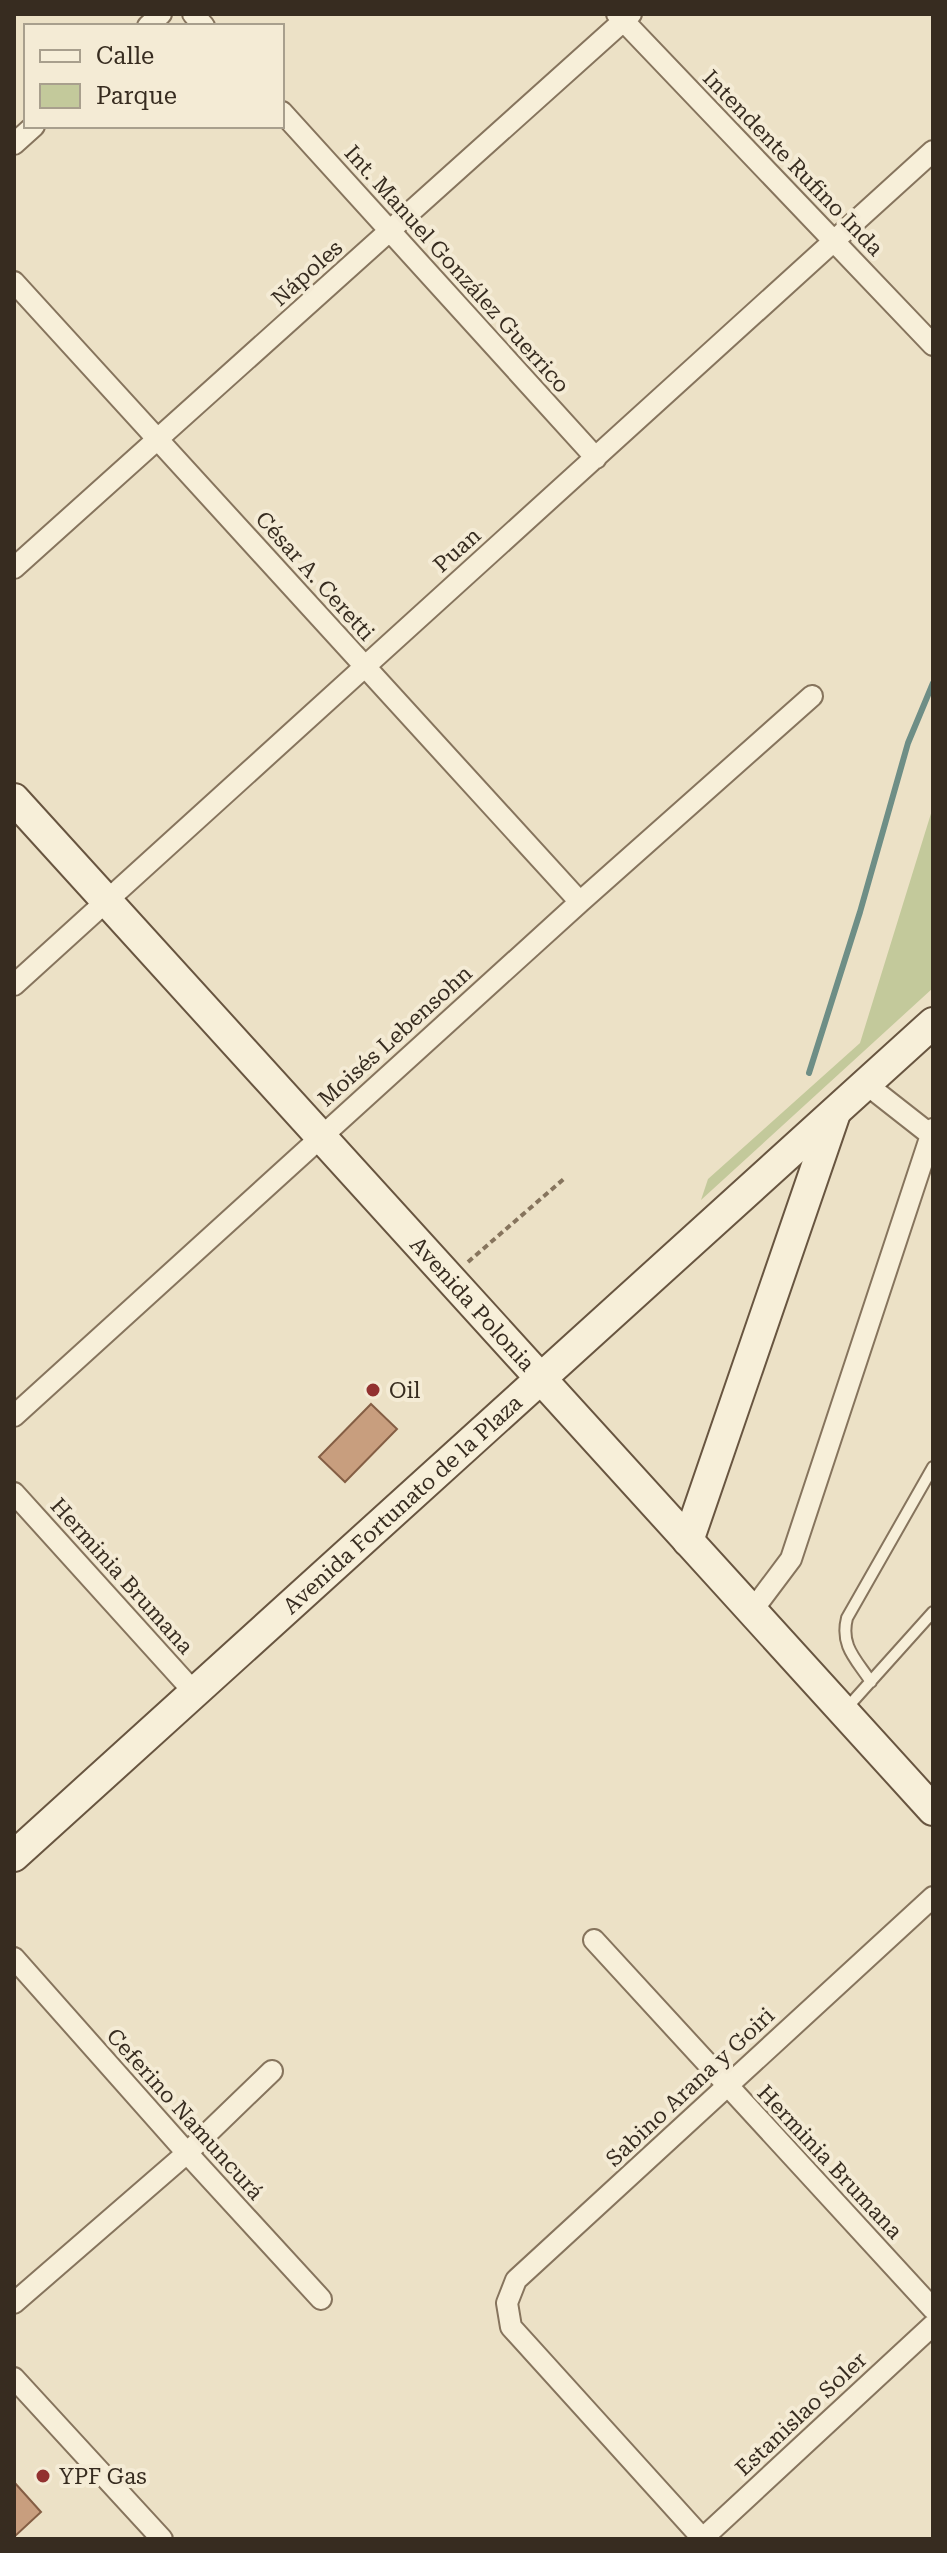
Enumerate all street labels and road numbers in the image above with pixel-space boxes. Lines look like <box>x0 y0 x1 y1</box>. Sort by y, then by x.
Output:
street label: Intendente Rufino Inda <box>698 65 888 261</box>
street label: Int. Manuel González Guerrico <box>339 140 575 398</box>
street label: Nápoles <box>267 235 347 311</box>
street label: César A. Ceretti <box>251 506 379 646</box>
street label: Puan <box>428 523 486 577</box>
street label: Moisés Lebensohn <box>313 960 477 1112</box>
street label: Avenida Polonia <box>405 1231 540 1376</box>
street label: Avenida Fortunato de la Plaza <box>278 1390 527 1619</box>
street label: Herminia Brumana <box>46 1493 198 1659</box>
street label: Sabino Arana y Goiri <box>601 2003 779 2171</box>
street label: Ceferino Namuncurá <box>102 2023 268 2205</box>
street label: Herminia Brumana <box>752 2080 908 2244</box>
street label: Estanislao Soler <box>730 2347 872 2481</box>

